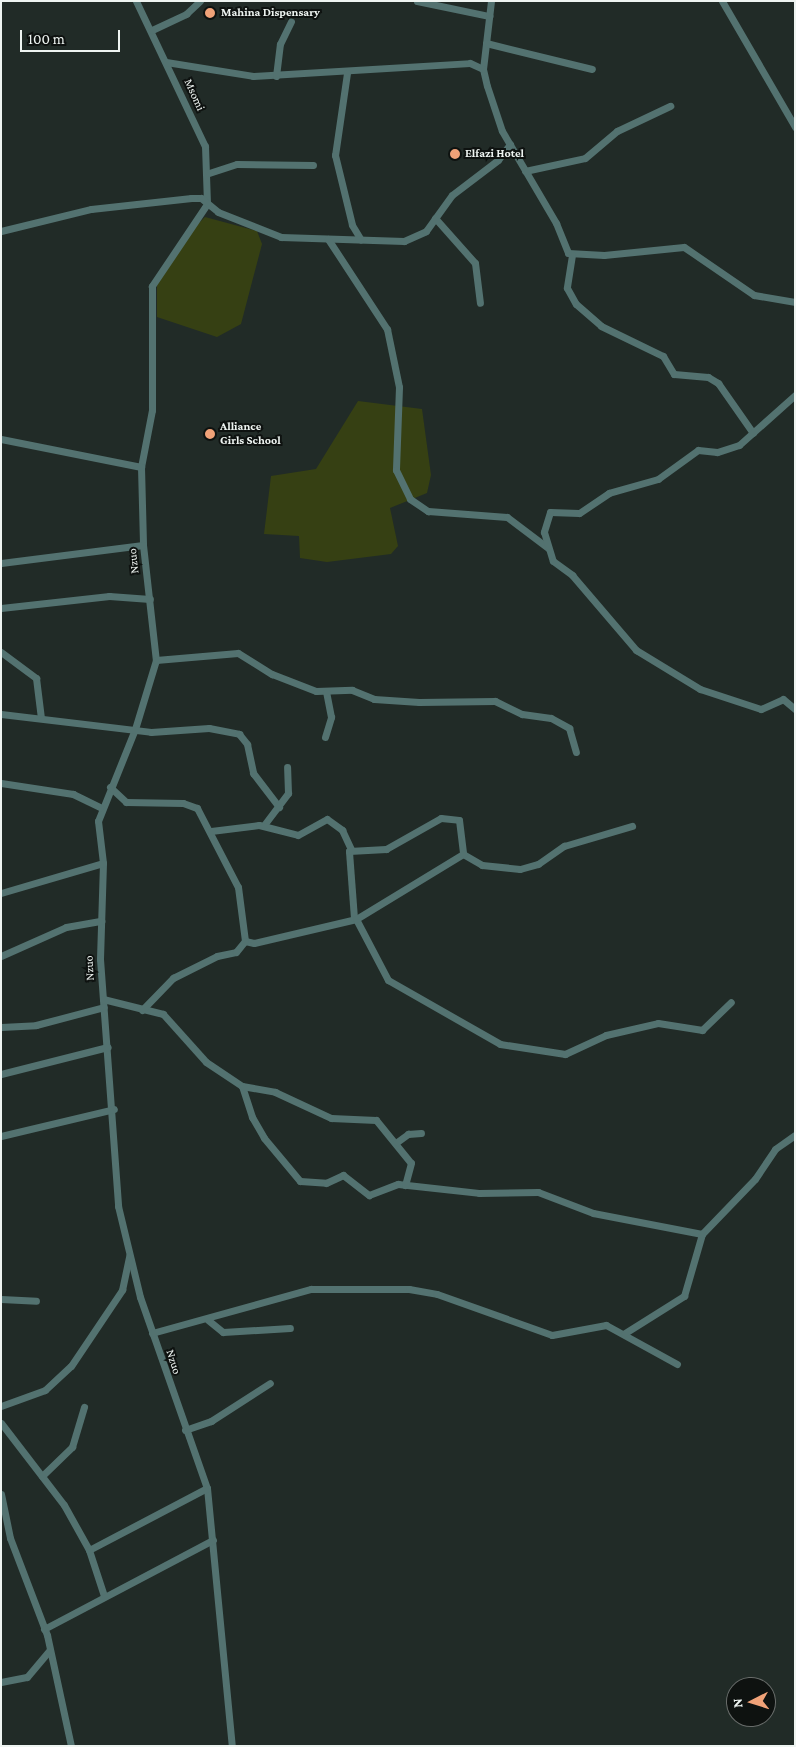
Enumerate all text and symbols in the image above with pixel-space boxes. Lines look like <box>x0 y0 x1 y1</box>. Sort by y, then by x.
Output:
marker: Mahina Dispensary <box>203 6 217 20</box>
place label: Mahina Dispensary <box>221 6 320 20</box>
scale bar <box>22 20 122 52</box>
text: 100 m <box>28 31 65 47</box>
street label: Msomi <box>181 77 207 113</box>
place label: Elfazi Hotel <box>465 147 524 161</box>
marker: Elfazi Hotel <box>449 148 461 160</box>
place label: Alliance Girls School <box>220 420 281 448</box>
marker: Alliance Girls School <box>204 428 216 440</box>
street label: Nzuo <box>126 548 142 574</box>
street label: Nzuo <box>82 955 98 981</box>
street label: Nzuo <box>162 1348 184 1376</box>
north arrow <box>726 1677 776 1727</box>
text: N <box>729 1698 745 1709</box>

